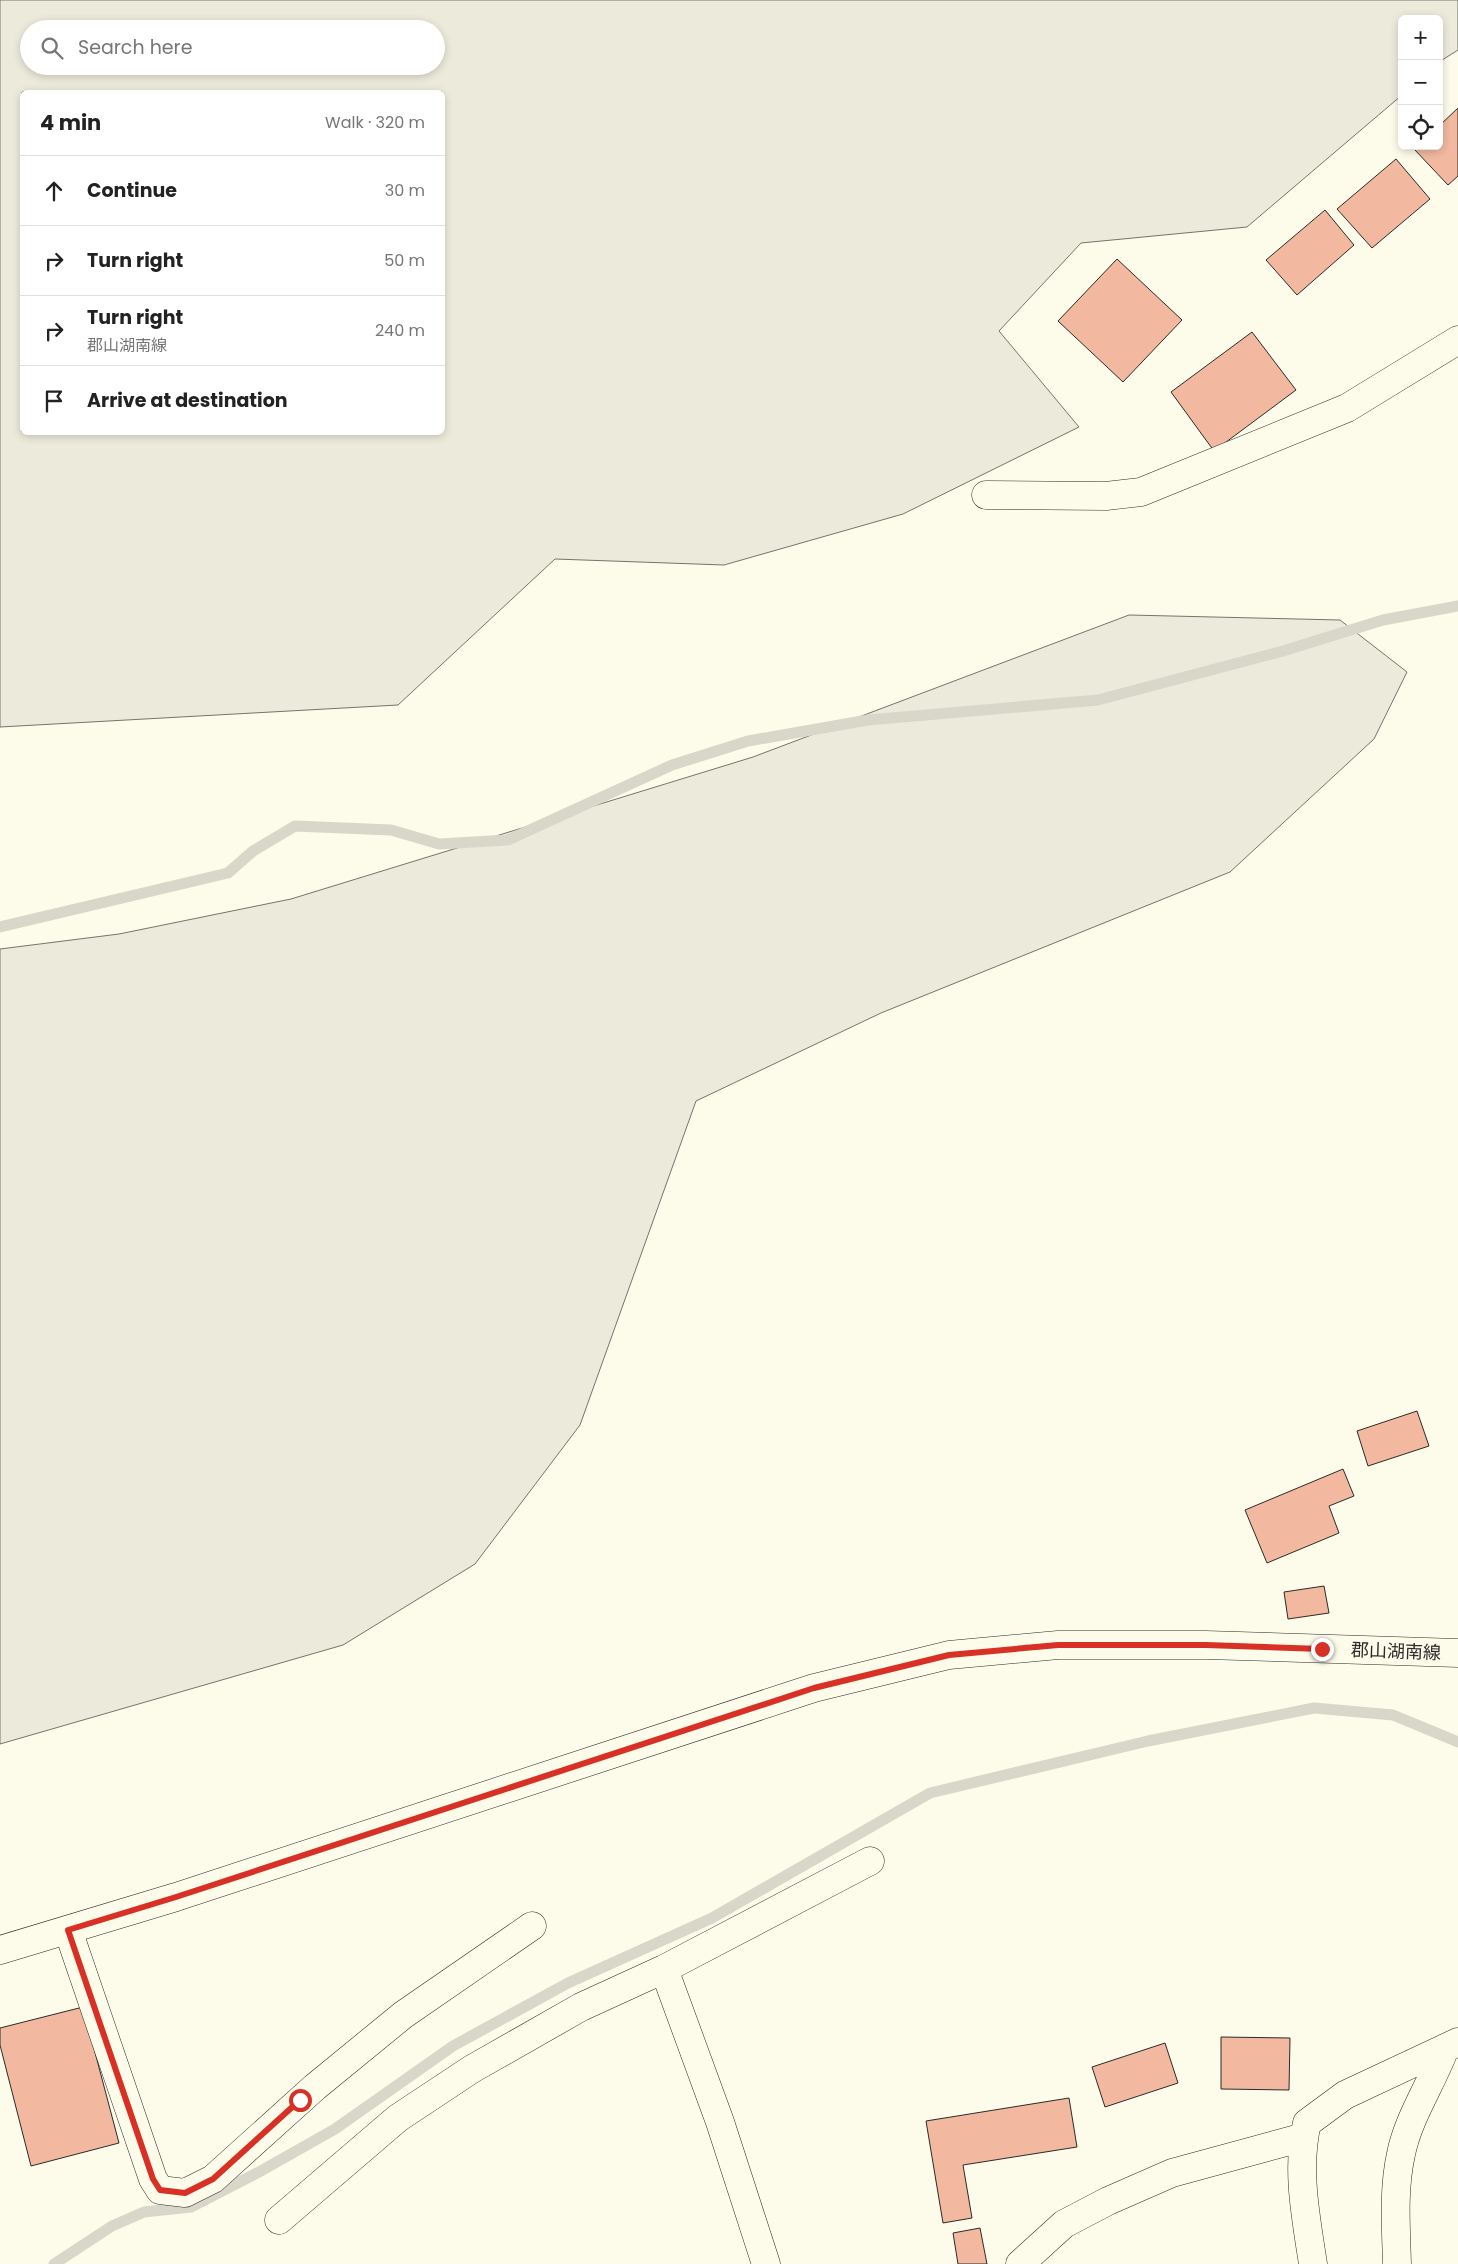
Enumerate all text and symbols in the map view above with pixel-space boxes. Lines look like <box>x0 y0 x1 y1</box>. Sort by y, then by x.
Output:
map controls <box>1398 15 1443 150</box>
button: + <box>1398 15 1443 60</box>
search box <box>20 20 445 75</box>
icon: search <box>38 34 66 62</box>
text: Search here <box>78 34 192 61</box>
button: − <box>1398 60 1443 105</box>
button: locate <box>1398 105 1443 150</box>
text: 4 min <box>40 108 101 137</box>
text: Walk · 320 m <box>325 111 425 134</box>
icon: ahead <box>40 177 68 205</box>
text: Continue <box>87 177 177 204</box>
text: 30 m <box>385 179 425 202</box>
icon: right <box>40 247 68 275</box>
text: Turn right <box>87 247 183 274</box>
text: 50 m <box>384 249 425 272</box>
text: Turn right <box>87 304 183 331</box>
icon: right <box>40 317 68 345</box>
text: 240 m <box>375 319 425 342</box>
text: 郡山湖南線 <box>87 334 167 357</box>
icon: arrive <box>40 387 68 415</box>
text: Arrive at destination <box>87 387 288 414</box>
street label: 郡山湖南線 <box>1351 1637 1441 1665</box>
route end <box>1311 1638 1334 1661</box>
route start <box>289 2089 312 2112</box>

